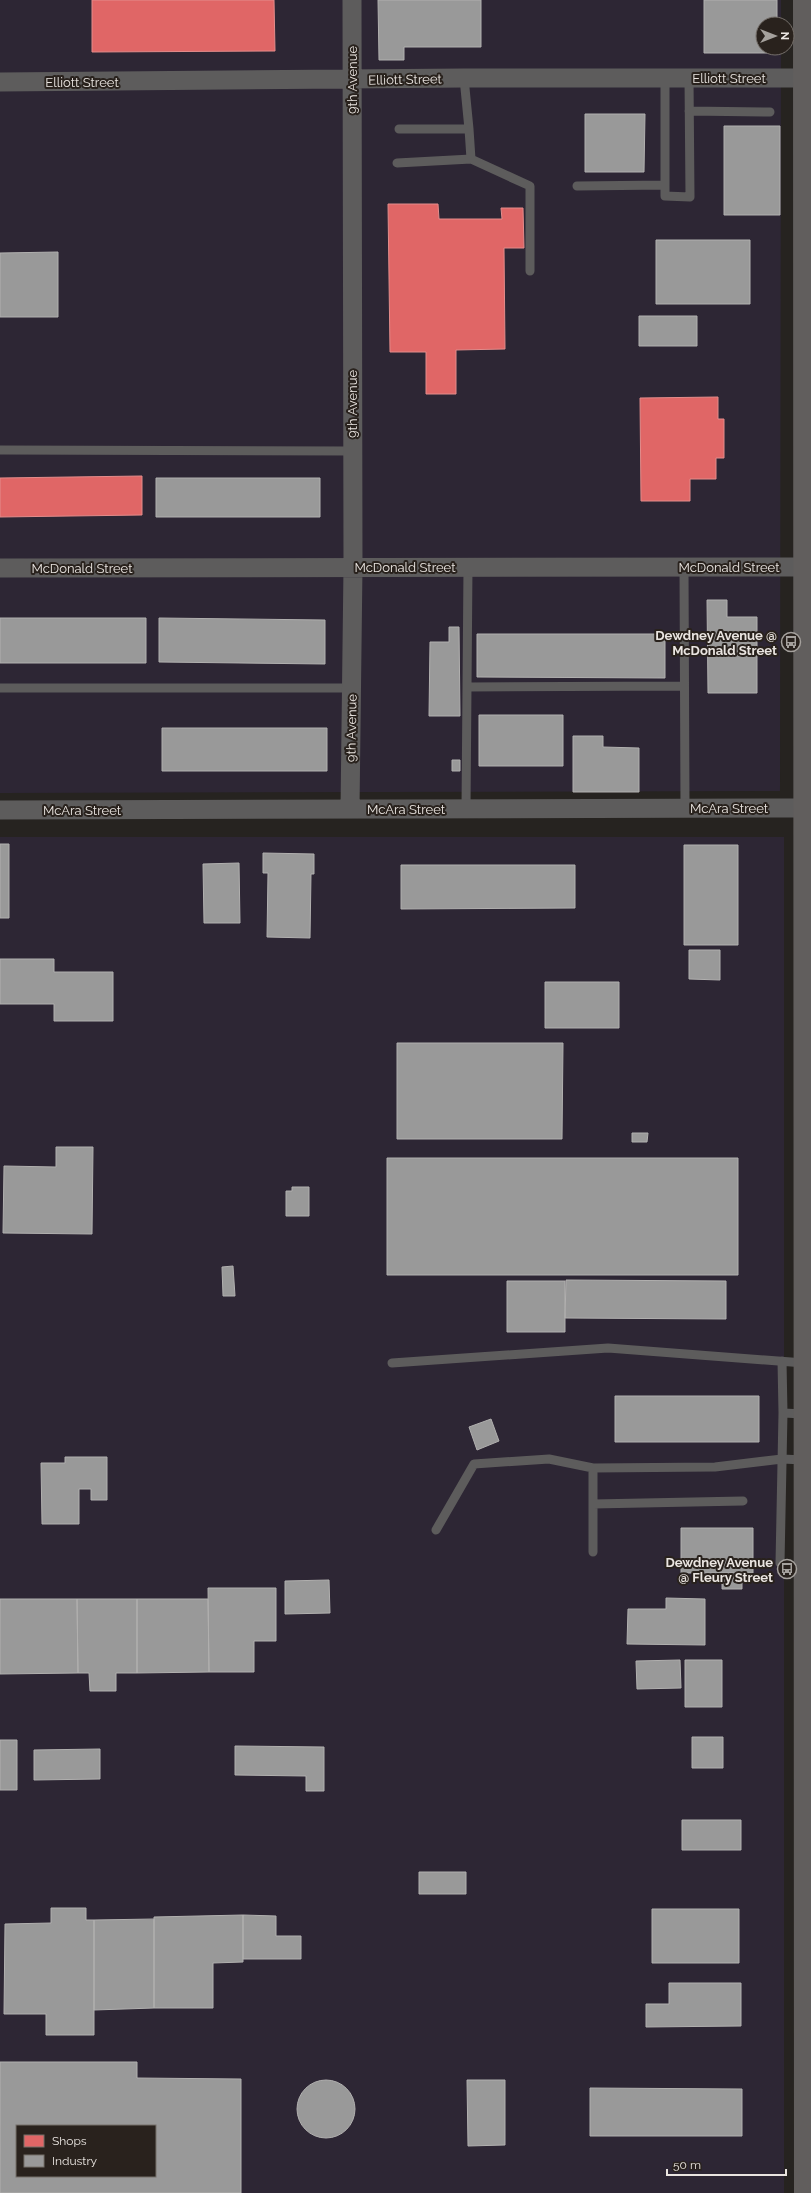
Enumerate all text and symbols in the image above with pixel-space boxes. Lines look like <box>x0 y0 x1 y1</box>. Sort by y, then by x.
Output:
north arrow <box>755 16 795 56</box>
text: N <box>778 32 791 40</box>
street label: 9th Avenue <box>345 46 360 114</box>
street label: Elliott Street <box>368 71 443 88</box>
street label: Elliott Street <box>692 71 766 86</box>
street label: Elliott Street <box>45 75 119 90</box>
street label: 9th Avenue <box>345 370 360 438</box>
street label: McDonald Street <box>354 560 456 575</box>
street label: McDonald Street <box>678 560 780 575</box>
street label: McDonald Street <box>31 561 133 576</box>
place label: Dewdney Avenue @ McDonald Street <box>655 628 777 658</box>
bus stop icon: Dewdney Avenue @ McDonald Street <box>780 631 802 653</box>
street label: 9th Avenue <box>343 693 360 762</box>
street label: McAra Street <box>690 801 769 816</box>
street label: McAra Street <box>367 802 446 817</box>
street label: McAra Street <box>43 803 122 818</box>
place label: Dewdney Avenue @ Fleury Street <box>665 1555 773 1585</box>
bus stop icon: Dewdney Avenue @ Fleury Street <box>776 1558 798 1580</box>
legend <box>16 2125 156 2177</box>
text: Shops <box>52 2134 87 2148</box>
scale bar <box>667 2151 786 2177</box>
text: Industry <box>52 2154 98 2168</box>
text: 50 m <box>673 2158 701 2172</box>

